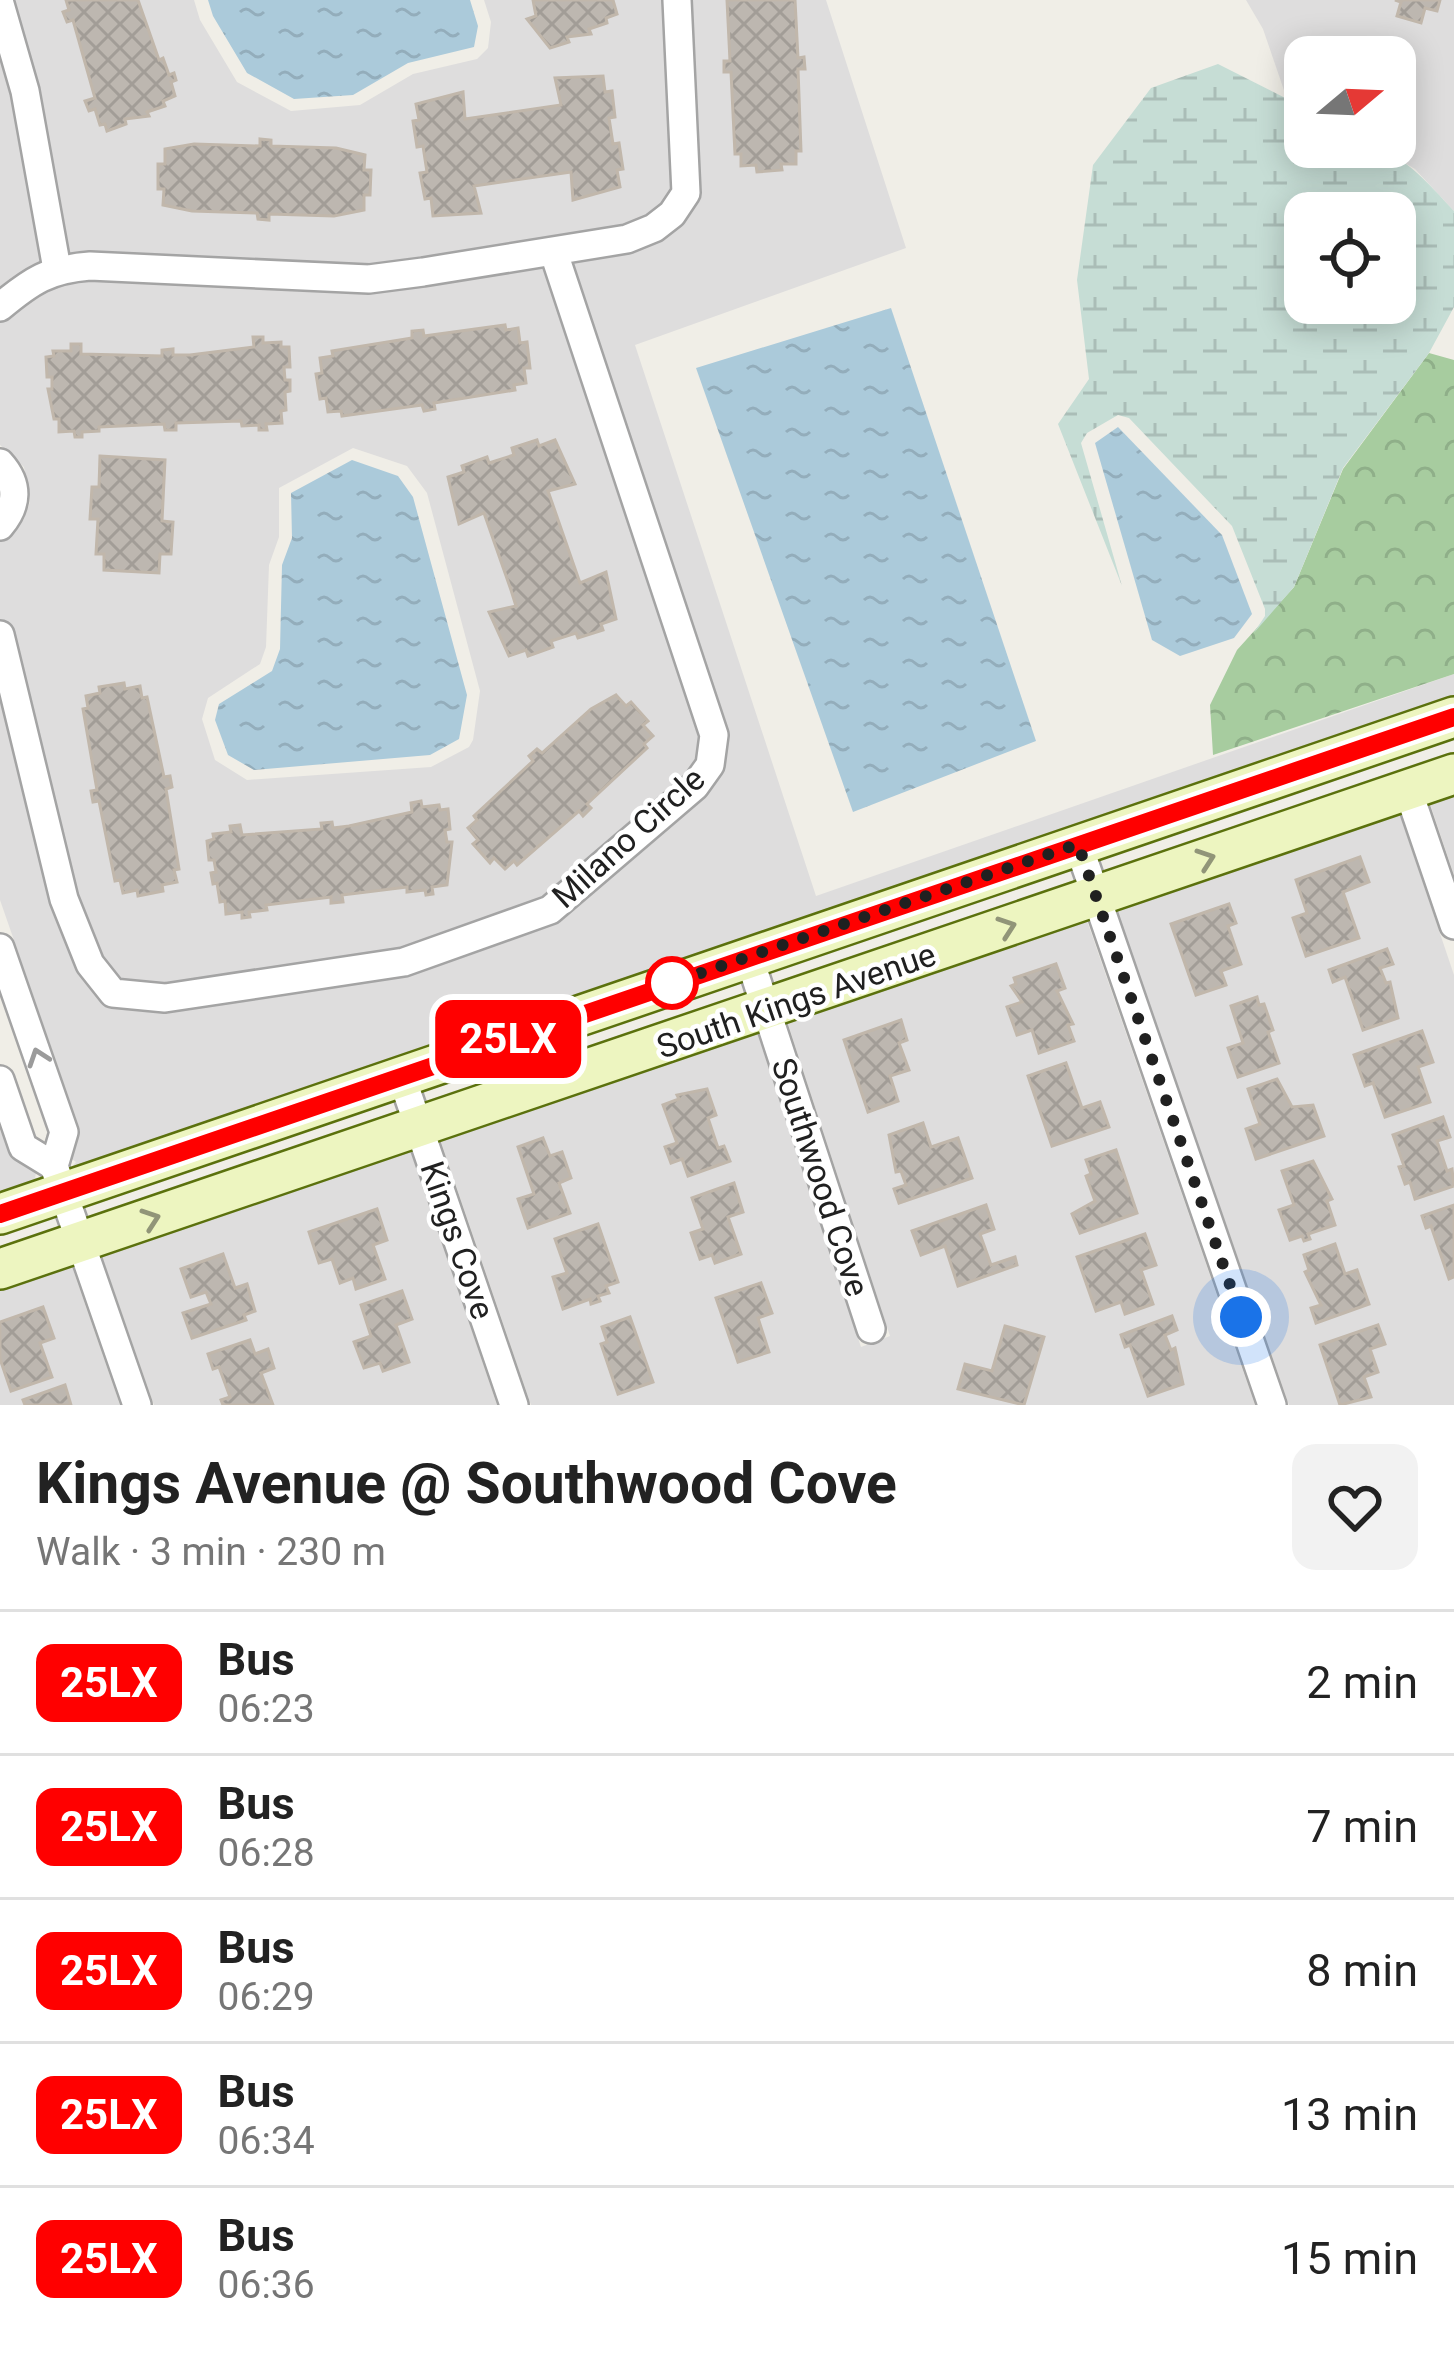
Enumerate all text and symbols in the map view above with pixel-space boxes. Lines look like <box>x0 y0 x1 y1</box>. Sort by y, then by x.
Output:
north arrow <box>1284 36 1416 168</box>
map controls <box>1284 36 1416 324</box>
button: locate <box>1284 192 1416 324</box>
street label: Milano Circle <box>544 759 712 916</box>
one-way arrow <box>1194 849 1215 873</box>
one-way arrow <box>995 917 1016 941</box>
street label: South Kings Avenue <box>652 934 941 1067</box>
unlabelled marker <box>647 958 697 1008</box>
line badge: 25LX <box>424 1000 592 1078</box>
text: 25LX <box>459 1014 557 1063</box>
one-way arrow <box>28 1048 52 1069</box>
street label: Southwood Cove <box>764 1053 877 1301</box>
street label: Kings Cove <box>412 1156 503 1324</box>
one-way arrow <box>140 1208 161 1233</box>
your location <box>1211 1287 1271 1347</box>
button: heart <box>1292 1444 1418 1570</box>
text: Kings Avenue @ Southwood Cove <box>36 1450 897 1517</box>
text: Walk · 3 min · 230 m <box>36 1529 386 1575</box>
text: Bus <box>218 1633 295 1686</box>
text: 2 min <box>1306 1656 1418 1709</box>
text: 25LX <box>60 1658 158 1707</box>
text: 06:23 <box>218 1686 315 1732</box>
text: Bus <box>218 1777 295 1830</box>
text: 7 min <box>1306 1800 1418 1853</box>
text: 25LX <box>60 1802 158 1851</box>
text: 06:28 <box>218 1830 315 1876</box>
text: Bus <box>218 1921 295 1974</box>
text: 8 min <box>1306 1944 1418 1997</box>
text: 25LX <box>60 1946 158 1995</box>
text: 06:29 <box>218 1974 315 2020</box>
text: Bus <box>218 2065 295 2118</box>
text: 13 min <box>1281 2088 1418 2141</box>
text: 25LX <box>60 2090 158 2139</box>
text: 06:34 <box>218 2118 315 2164</box>
text: Bus <box>218 2209 295 2262</box>
text: 15 min <box>1281 2232 1418 2285</box>
text: 25LX <box>60 2234 158 2283</box>
text: 06:36 <box>218 2262 315 2308</box>

